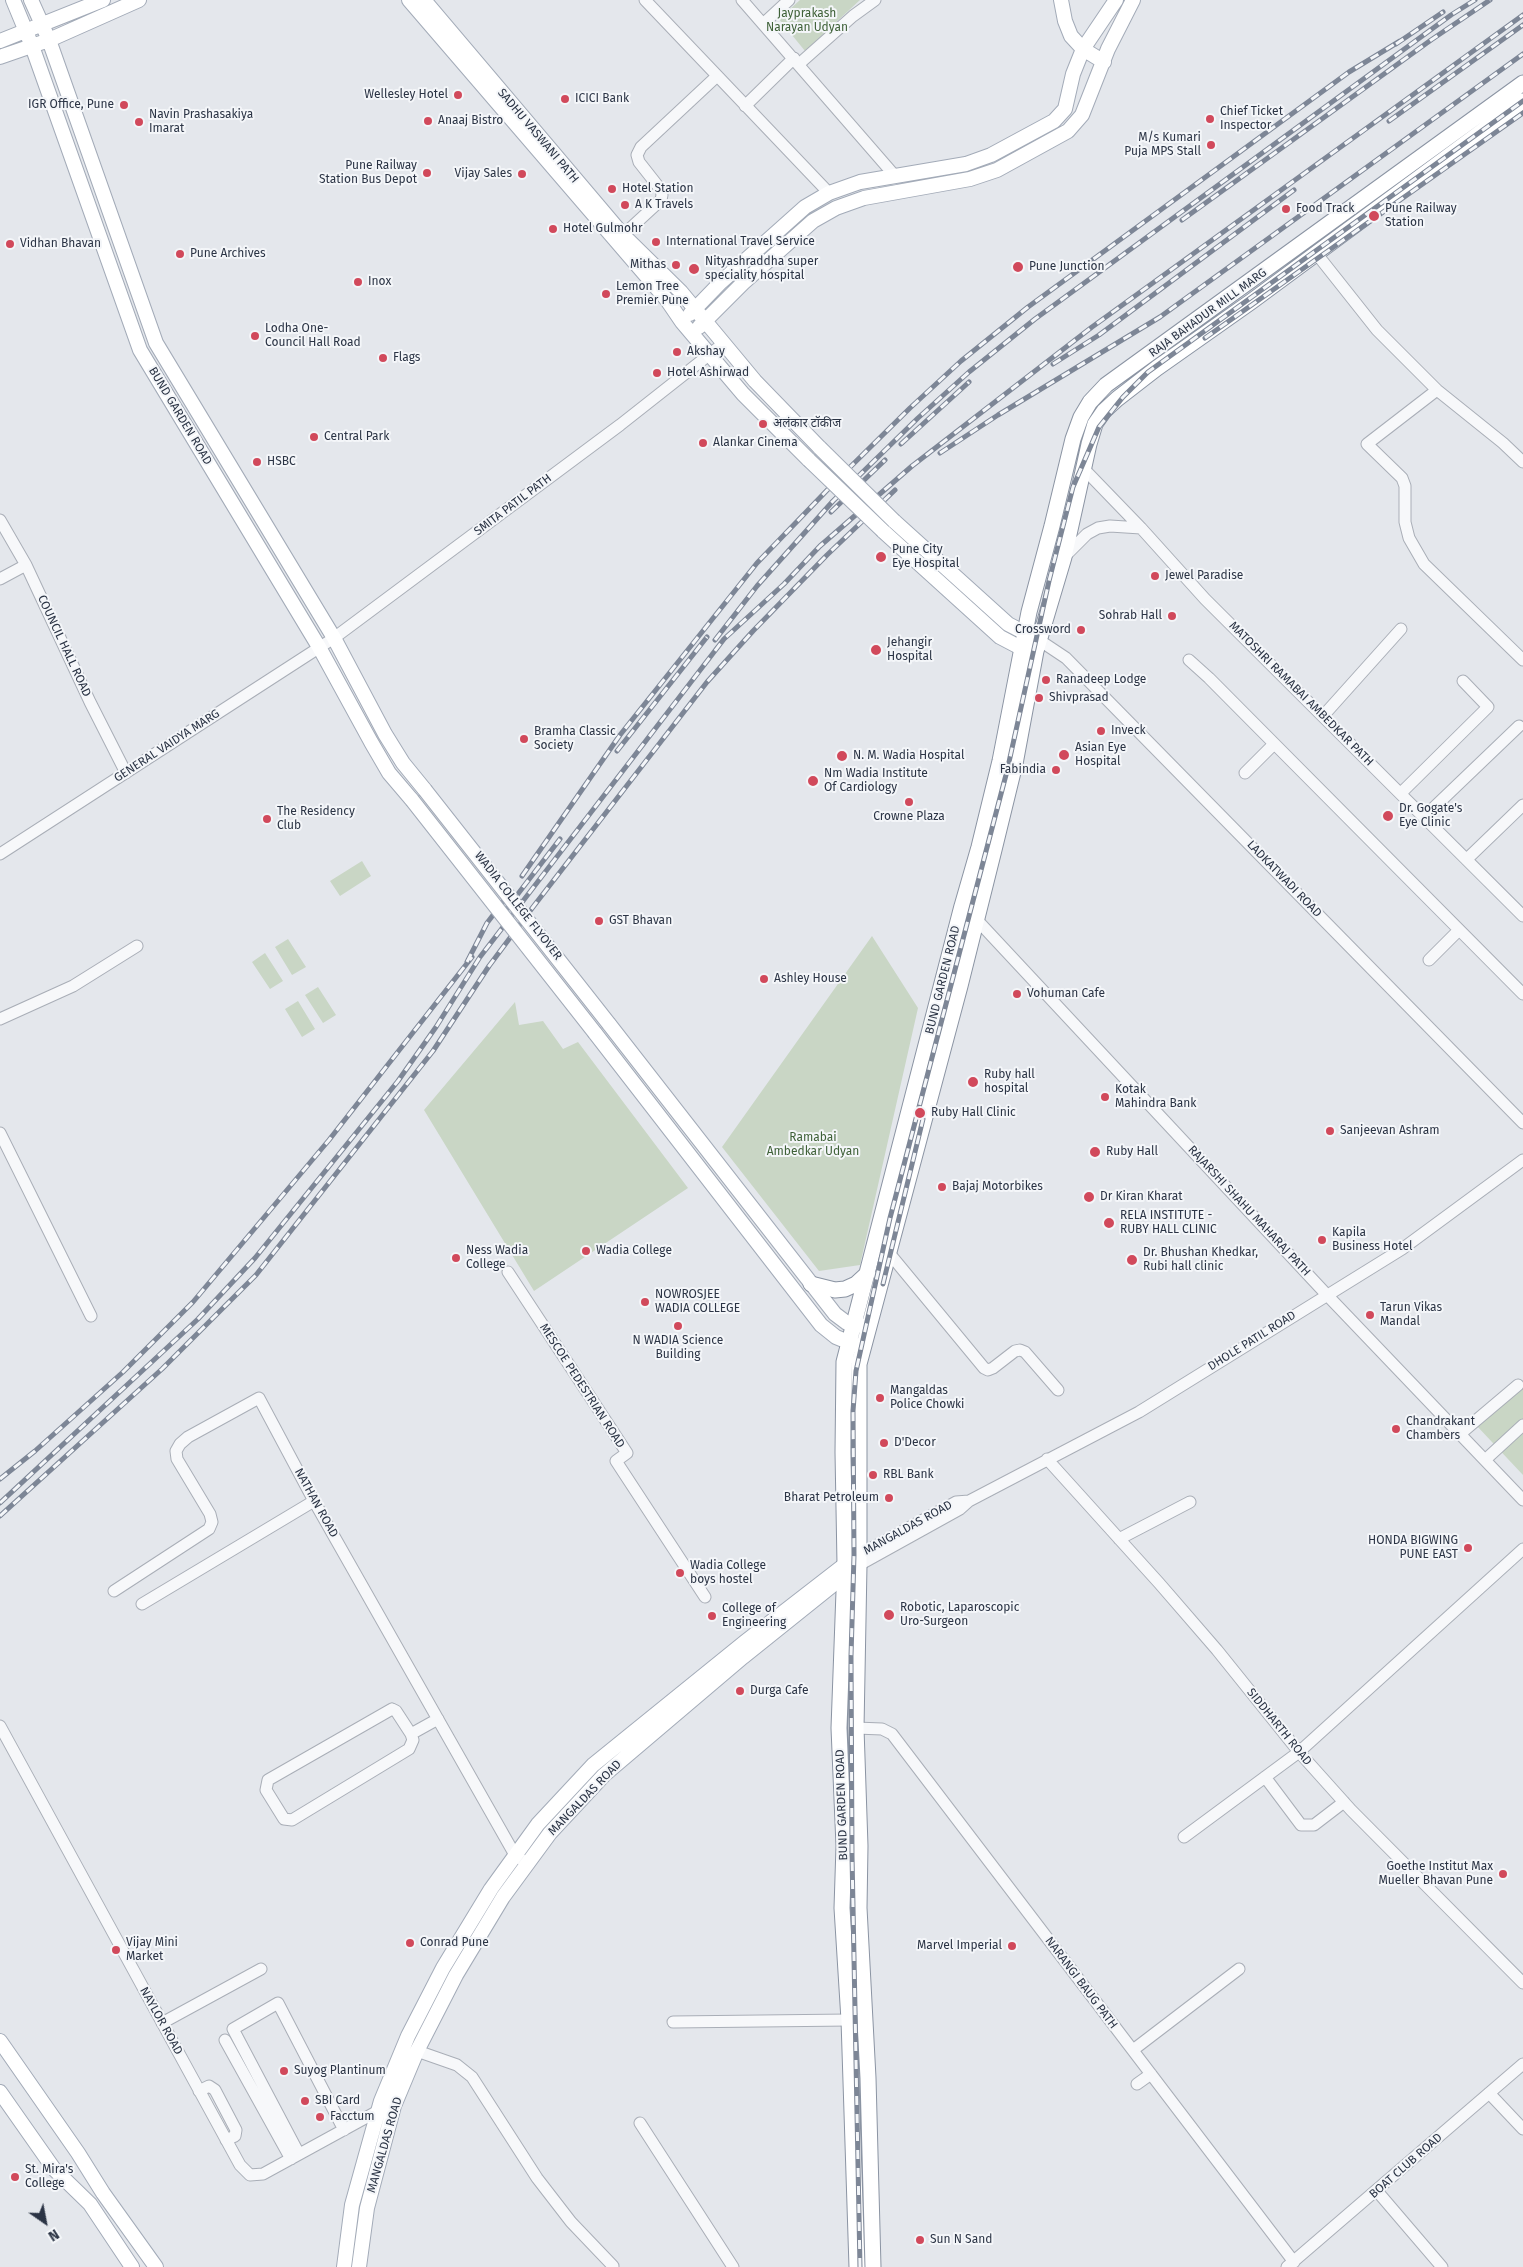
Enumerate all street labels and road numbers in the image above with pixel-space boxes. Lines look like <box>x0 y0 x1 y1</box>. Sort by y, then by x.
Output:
street label: SADHU VASWANI PATH <box>494 86 582 186</box>
street label: RAJA BAHADUR MILL MARG <box>1146 265 1270 361</box>
street label: BUND GARDEN ROAD <box>145 364 215 468</box>
street label: SMITA PATIL PATH <box>471 471 555 539</box>
street label: COUNCIL HALL ROAD <box>34 593 94 699</box>
street label: MATOSHRI RAMABAI AMBEDKAR PATH <box>1226 619 1376 769</box>
street label: GENERAL VAIDYA MARG <box>111 706 223 786</box>
street label: LADKATWADI ROAD <box>1244 838 1324 920</box>
street label: WADIA COLLEGE FLYOVER <box>471 849 565 963</box>
street label: BUND GARDEN ROAD <box>923 924 963 1036</box>
street label: RAJARSHI SHAHU MAHARAJ PATH <box>1185 1143 1313 1279</box>
street label: DHOLE PATIL ROAD <box>1205 1308 1299 1374</box>
street label: MESCOE PEDESTRIAN ROAD <box>536 1321 628 1451</box>
street label: NATHAN ROAD <box>291 1466 341 1540</box>
street label: MANGALDAS ROAD <box>861 1498 955 1558</box>
street label: SIDDHARTH ROAD <box>1243 1686 1315 1768</box>
street label: BUND GARDEN ROAD <box>833 1749 851 1861</box>
street label: MANGALDAS ROAD <box>545 1757 625 1839</box>
street label: NARANGI BAUG PATH <box>1042 1934 1120 2032</box>
street label: NAYLOR ROAD <box>136 1985 186 2057</box>
street label: MANGALDAS ROAD <box>364 2095 406 2195</box>
street label: BOAT CLUB ROAD <box>1367 2130 1445 2202</box>

